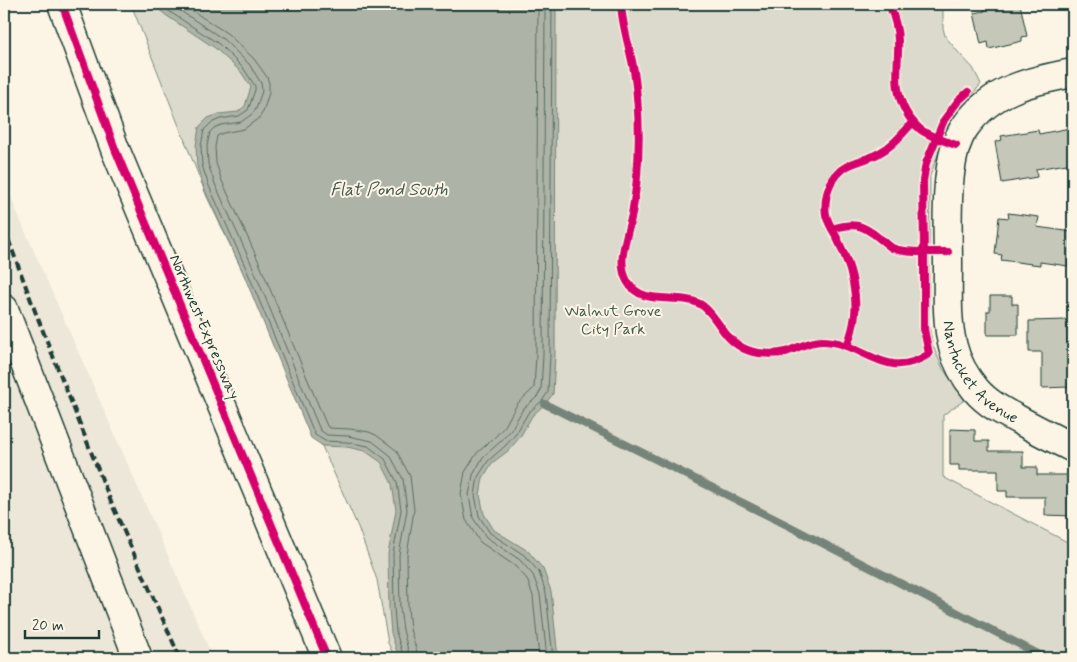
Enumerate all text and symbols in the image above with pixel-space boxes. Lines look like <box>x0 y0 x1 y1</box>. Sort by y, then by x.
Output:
water label: Flat Pond South <box>330 178 448 202</box>
street label: Northwest Expressway <box>164 251 244 403</box>
park label: Walnut Grove City Park <box>565 301 662 340</box>
street label: Nantucket Avenue <box>938 320 1022 428</box>
scale bar <box>25 607 99 639</box>
text: 20 m <box>32 616 64 636</box>

